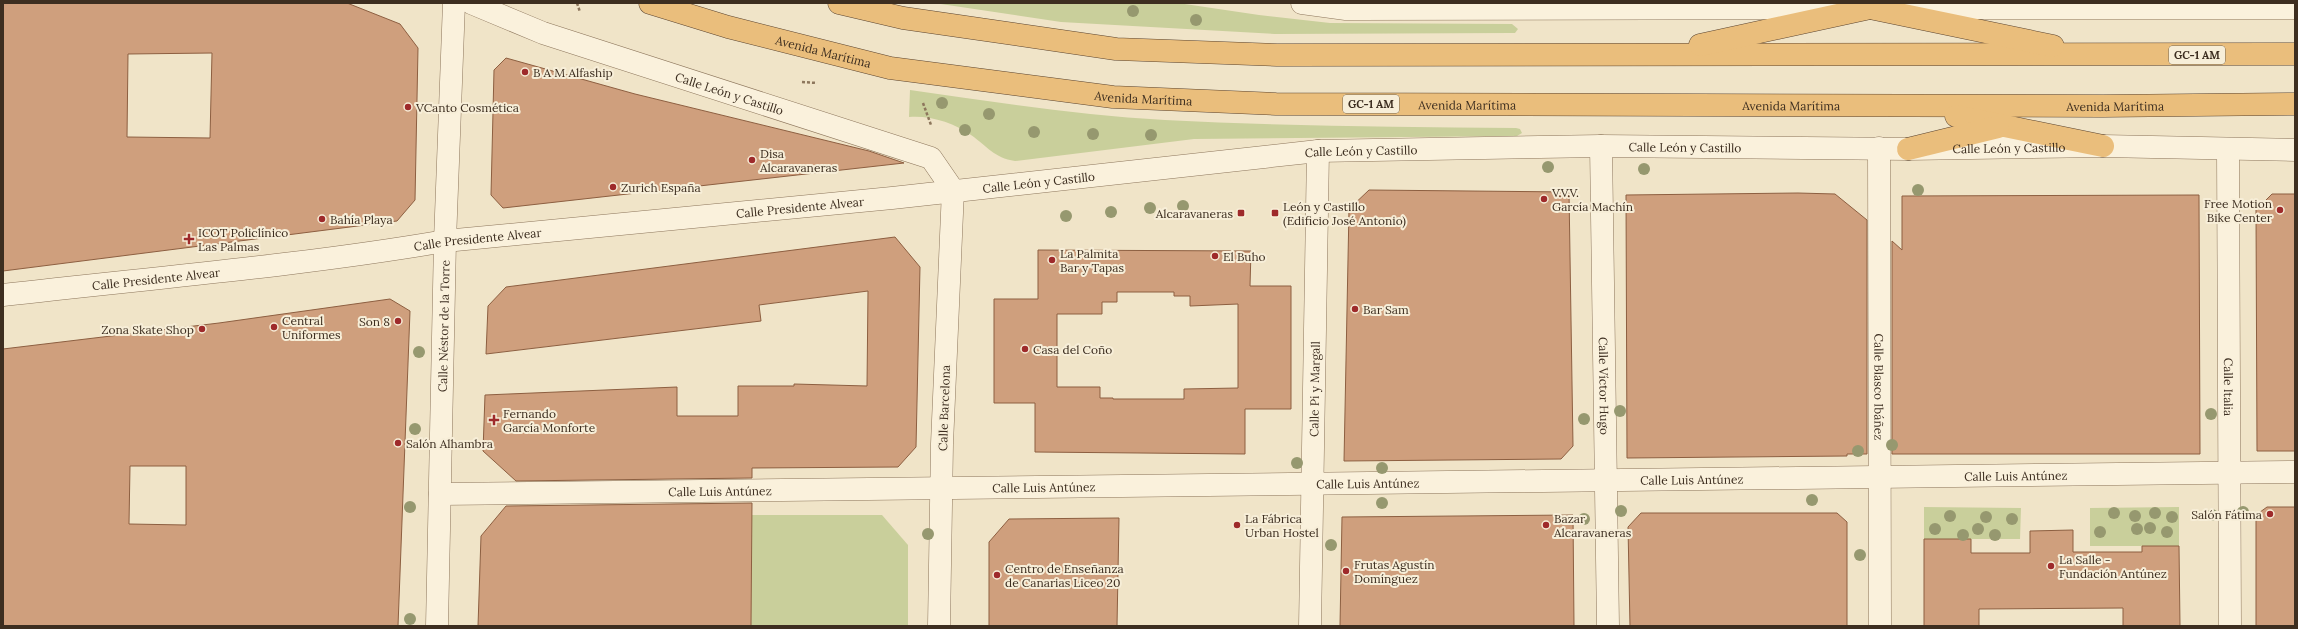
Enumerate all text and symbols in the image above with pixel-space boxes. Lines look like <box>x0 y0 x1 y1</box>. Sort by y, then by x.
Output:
street label: Avenida Marítima <box>773 32 873 70</box>
road number: GC-1 AM <box>2169 46 2225 64</box>
place label: B A M Alfaship <box>533 65 613 80</box>
marker: B A M Alfaship <box>520 67 530 77</box>
street label: Calle León y Castillo <box>674 69 786 118</box>
street label: Avenida Marítima <box>1093 87 1193 108</box>
road number: GC-1 AM <box>1343 95 1399 113</box>
street label: Avenida Marítima <box>1417 97 1516 112</box>
street label: Avenida Marítima <box>1741 98 1840 113</box>
street label: Avenida Marítima <box>2065 98 2164 114</box>
place label: VCanto Cosmética <box>415 100 519 115</box>
marker: VCanto Cosmética <box>403 102 413 112</box>
street label: Calle León y Castillo <box>1628 139 1741 155</box>
street label: Calle León y Castillo <box>1952 139 2065 156</box>
street label: Calle León y Castillo <box>1304 142 1418 160</box>
place label: Disa Alcaravaneras <box>759 146 838 175</box>
marker: Disa Alcaravaneras <box>747 155 757 165</box>
street label: Calle León y Castillo <box>982 168 1096 195</box>
place label: Zurich España <box>621 180 701 195</box>
marker: Zurich España <box>608 182 618 192</box>
place label: V.V.V. García Machín <box>1551 185 1633 214</box>
street label: Calle Presidente Alvear <box>735 193 865 220</box>
marker: V.V.V. García Machín <box>1539 194 1549 204</box>
place label: Free Motion Bike Center <box>2204 196 2273 225</box>
place label: León y Castillo (Edificio José Antonio) <box>1283 199 1406 229</box>
marker: Free Motion Bike Center <box>2275 205 2285 215</box>
place label: Alcaravaneras <box>1155 206 1233 221</box>
marker: Alcaravaneras <box>1236 208 1246 218</box>
marker: León y Castillo (Edificio José Antonio) <box>1270 208 1280 218</box>
place label: Bahía Playa <box>330 212 393 227</box>
marker: Bahía Playa <box>317 214 327 224</box>
street label: Calle Presidente Alvear <box>413 224 543 254</box>
place label: ICOT Policlínico Las Palmas <box>198 225 288 254</box>
marker: ICOT Policlínico Las Palmas <box>183 233 195 245</box>
place label: La Palmita Bar y Tapas <box>1060 246 1124 275</box>
place label: El Buho <box>1223 249 1266 264</box>
marker: El Buho <box>1210 251 1220 261</box>
marker: La Palmita Bar y Tapas <box>1047 255 1057 265</box>
street label: Calle Néstor de la Torre <box>434 259 452 392</box>
street label: Calle Presidente Alvear <box>91 264 222 293</box>
place label: Bar Sam <box>1363 302 1409 317</box>
marker: Bar Sam <box>1350 304 1360 314</box>
place label: Central Uniformes <box>282 313 341 342</box>
place label: Son 8 <box>359 314 390 329</box>
marker: Son 8 <box>393 316 403 326</box>
place label: Zona Skate Shop <box>101 322 194 337</box>
marker: Central Uniformes <box>269 322 279 332</box>
marker: Zona Skate Shop <box>197 324 207 334</box>
street label: Calle Blasco Ibáñez <box>1872 334 1887 440</box>
street label: Calle Víctor Hugo <box>1596 337 1613 435</box>
street label: Calle Pi y Margall <box>1306 341 1322 437</box>
place label: Casa del Coño <box>1033 342 1112 357</box>
marker: Casa del Coño <box>1020 344 1030 354</box>
street label: Calle Italia <box>2221 358 2237 416</box>
street label: Calle Barcelona <box>935 365 953 451</box>
place label: Fernando García Monforte <box>503 406 596 435</box>
marker: Fernando García Monforte <box>488 414 500 426</box>
place label: Salón Alhambra <box>406 436 493 451</box>
marker: Salón Alhambra <box>393 438 403 448</box>
street label: Calle Luis Antúnez <box>1964 467 2068 483</box>
street label: Calle Luis Antúnez <box>1640 471 1744 487</box>
street label: Calle Luis Antúnez <box>1316 475 1420 491</box>
street label: Calle Luis Antúnez <box>992 479 1096 495</box>
street label: Calle Luis Antúnez <box>668 483 772 499</box>
place label: Salón Fátima <box>2191 507 2262 522</box>
marker: Salón Fátima <box>2265 509 2275 519</box>
place label: La Fábrica Urban Hostel <box>1245 511 1319 540</box>
place label: Bazar Alcaravaneras <box>1553 511 1632 540</box>
marker: La Fábrica Urban Hostel <box>1232 520 1242 530</box>
marker: Bazar Alcaravaneras <box>1541 520 1551 530</box>
place label: La Salle - Fundación Antúnez <box>2059 552 2167 581</box>
place label: Frutas Agustín Domínguez <box>1354 557 1435 586</box>
place label: Centro de Enseñanza de Canarias Liceo 20 <box>1005 561 1124 590</box>
marker: La Salle - Fundación Antúnez <box>2046 561 2056 571</box>
marker: Frutas Agustín Domínguez <box>1341 566 1351 576</box>
marker: Centro de Enseñanza de Canarias Liceo 20 <box>992 570 1002 580</box>

